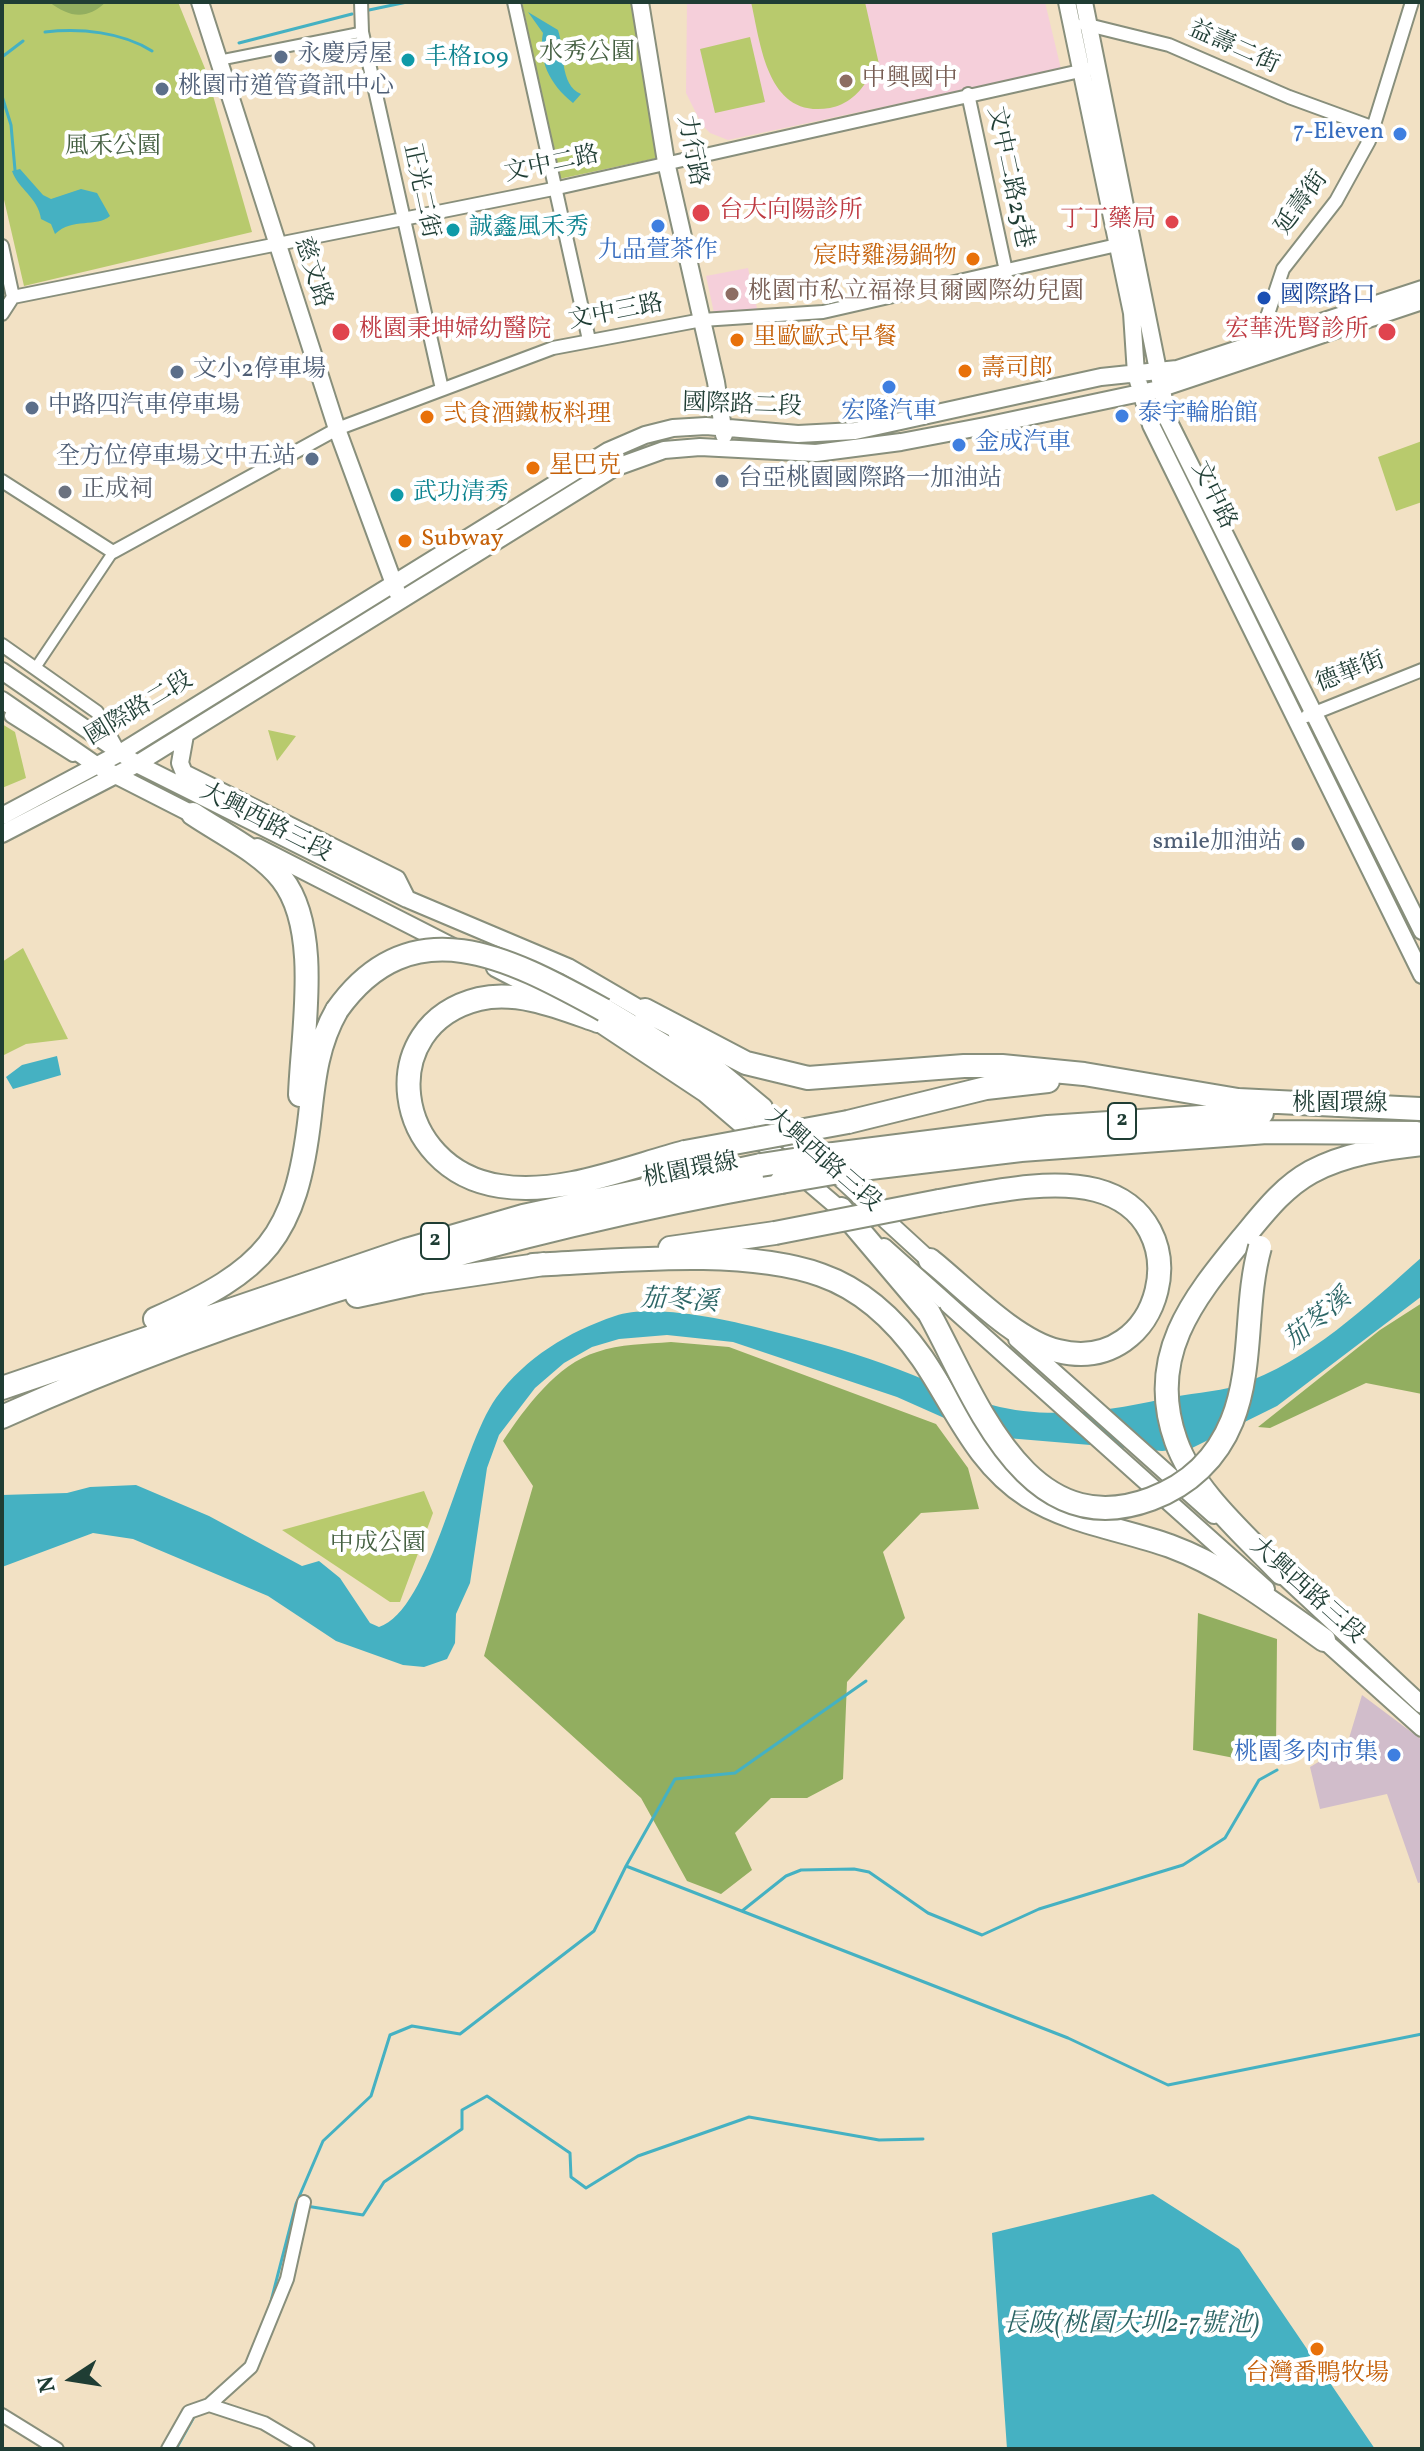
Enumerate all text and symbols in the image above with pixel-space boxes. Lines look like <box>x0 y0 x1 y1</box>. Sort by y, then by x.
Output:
street label: 益壽二街 <box>1183 16 1283 82</box>
park label: 水秀公園 <box>539 41 635 69</box>
place label: 永慶房屋 <box>297 43 393 71</box>
place label: 丰格109 <box>424 46 508 74</box>
marker: 永慶房屋 <box>272 48 290 66</box>
marker: 丰格109 <box>399 51 417 69</box>
place label: 中興國中 <box>862 67 958 95</box>
marker: 中興國中 <box>837 72 855 90</box>
place label: 桃園市道管資訊中心 <box>178 75 394 103</box>
marker: 桃園市道管資訊中心 <box>153 80 171 98</box>
street label: 文中二路25巷 <box>979 104 1037 252</box>
street label: 力行路 <box>669 113 711 189</box>
place label: 7-Eleven <box>1293 120 1384 148</box>
marker: 7-Eleven <box>1391 125 1409 143</box>
park label: 風禾公園 <box>65 135 161 163</box>
street label: 正光二街 <box>395 141 443 241</box>
street label: 文中二路 <box>502 142 602 190</box>
street label: 延壽街 <box>1270 166 1336 242</box>
place label: 台大向陽診所 <box>719 199 863 227</box>
marker: 台大向陽診所 <box>690 202 712 224</box>
place label: 丁丁藥局 <box>1060 208 1156 236</box>
marker: 丁丁藥局 <box>1163 213 1181 231</box>
place label: 誠鑫風禾秀 <box>469 216 589 244</box>
marker: 九品萱茶作 <box>649 217 667 235</box>
marker: 誠鑫風禾秀 <box>444 221 462 239</box>
street label: 慈文路 <box>286 234 336 312</box>
place label: 九品萱茶作 <box>598 239 718 267</box>
place label: 宸時雞湯鍋物 <box>813 245 957 273</box>
marker: 宸時雞湯鍋物 <box>964 250 982 268</box>
place label: 桃園市私立福祿貝爾國際幼兒園 <box>748 280 1084 308</box>
place label: 國際路口 <box>1280 284 1376 312</box>
marker: 桃園市私立福祿貝爾國際幼兒園 <box>723 285 741 303</box>
marker: 國際路口 <box>1255 289 1273 307</box>
street label: 文中三路 <box>566 291 666 337</box>
place label: 桃園秉坤婦幼醫院 <box>359 318 551 346</box>
place label: 宏華洗腎診所 <box>1225 318 1369 346</box>
marker: 桃園秉坤婦幼醫院 <box>330 321 352 343</box>
marker: 宏華洗腎診所 <box>1376 321 1398 343</box>
place label: 里歐歐式早餐 <box>753 326 897 354</box>
marker: 里歐歐式早餐 <box>728 331 746 349</box>
place label: 壽司郎 <box>981 357 1053 385</box>
place label: 文小2停車場 <box>193 358 326 386</box>
marker: 壽司郎 <box>956 362 974 380</box>
marker: 文小2停車場 <box>168 363 186 381</box>
marker: 宏隆汽車 <box>880 378 898 396</box>
street label: 國際路二段 <box>682 391 802 423</box>
place label: 中路四汽車停車場 <box>48 394 240 422</box>
marker: 中路四汽車停車場 <box>23 399 41 417</box>
place label: 宏隆汽車 <box>841 400 937 428</box>
place label: 泰宇輪胎館 <box>1138 402 1258 430</box>
place label: 弍食酒鐵板料理 <box>443 403 611 431</box>
marker: 泰宇輪胎館 <box>1113 407 1131 425</box>
marker: 弍食酒鐵板料理 <box>418 408 436 426</box>
place label: 金成汽車 <box>975 431 1071 459</box>
marker: 金成汽車 <box>950 436 968 454</box>
place label: 全方位停車場文中五站 <box>56 445 296 473</box>
marker: 全方位停車場文中五站 <box>303 450 321 468</box>
place label: 星巴克 <box>549 454 621 482</box>
street label: 文中路 <box>1183 457 1241 535</box>
marker: 星巴克 <box>524 459 542 477</box>
place label: 台亞桃園國際路一加油站 <box>738 467 1002 495</box>
marker: 台亞桃園國際路一加油站 <box>713 472 731 490</box>
place label: 正成祠 <box>81 478 153 506</box>
place label: 武功清秀 <box>413 481 509 509</box>
marker: 正成祠 <box>56 483 74 501</box>
marker: 武功清秀 <box>388 486 406 504</box>
place label: Subway <box>421 527 503 555</box>
marker: Subway <box>396 532 414 550</box>
street label: 德華街 <box>1312 648 1390 700</box>
street label: 國際路二段 <box>81 667 199 753</box>
street label: 大興西路三段 <box>194 778 336 870</box>
place label: smile加油站 <box>1153 830 1282 858</box>
marker: smile加油站 <box>1289 835 1307 853</box>
street label: 桃園環線 <box>1292 1092 1388 1120</box>
street label: 大興西路三段 <box>758 1103 886 1219</box>
road number: 2 <box>1108 1103 1136 1139</box>
street label: 桃園環線 <box>641 1149 741 1195</box>
road number: 2 <box>421 1223 449 1259</box>
water label: 茄苳溪 <box>1279 1284 1359 1358</box>
water label: 茄苳溪 <box>639 1285 719 1321</box>
park label: 中成公園 <box>330 1532 426 1560</box>
street label: 大興西路三段 <box>1243 1533 1369 1651</box>
place label: 桃園多肉市集 <box>1234 1741 1378 1769</box>
marker: 桃園多肉市集 <box>1385 1746 1403 1764</box>
water label: 長陂(桃園大圳2-7號池) <box>1002 2310 1260 2342</box>
north arrow <box>32 2339 112 2419</box>
marker: 台灣番鴨牧場 <box>1308 2340 1326 2358</box>
place label: 台灣番鴨牧場 <box>1245 2362 1389 2390</box>
text: N <box>31 2373 65 2395</box>

